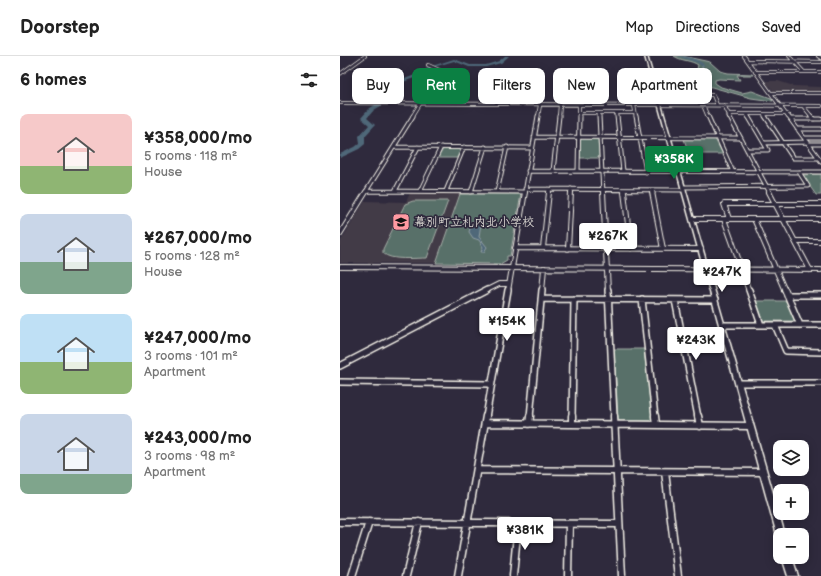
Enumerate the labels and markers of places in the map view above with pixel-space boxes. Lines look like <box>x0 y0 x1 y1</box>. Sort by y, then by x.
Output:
pin: ¥358K <box>646 146 702 180</box>
school or university icon: 幕別町立札内北小学校 <box>391 212 411 232</box>
place label: 幕別町立札内北小学校 <box>414 215 534 230</box>
pin: ¥267K <box>580 223 636 257</box>
pin: ¥247K <box>694 259 750 293</box>
pin: ¥154K <box>479 308 535 342</box>
pin: ¥243K <box>668 327 724 361</box>
pin: ¥381K <box>497 517 553 551</box>

